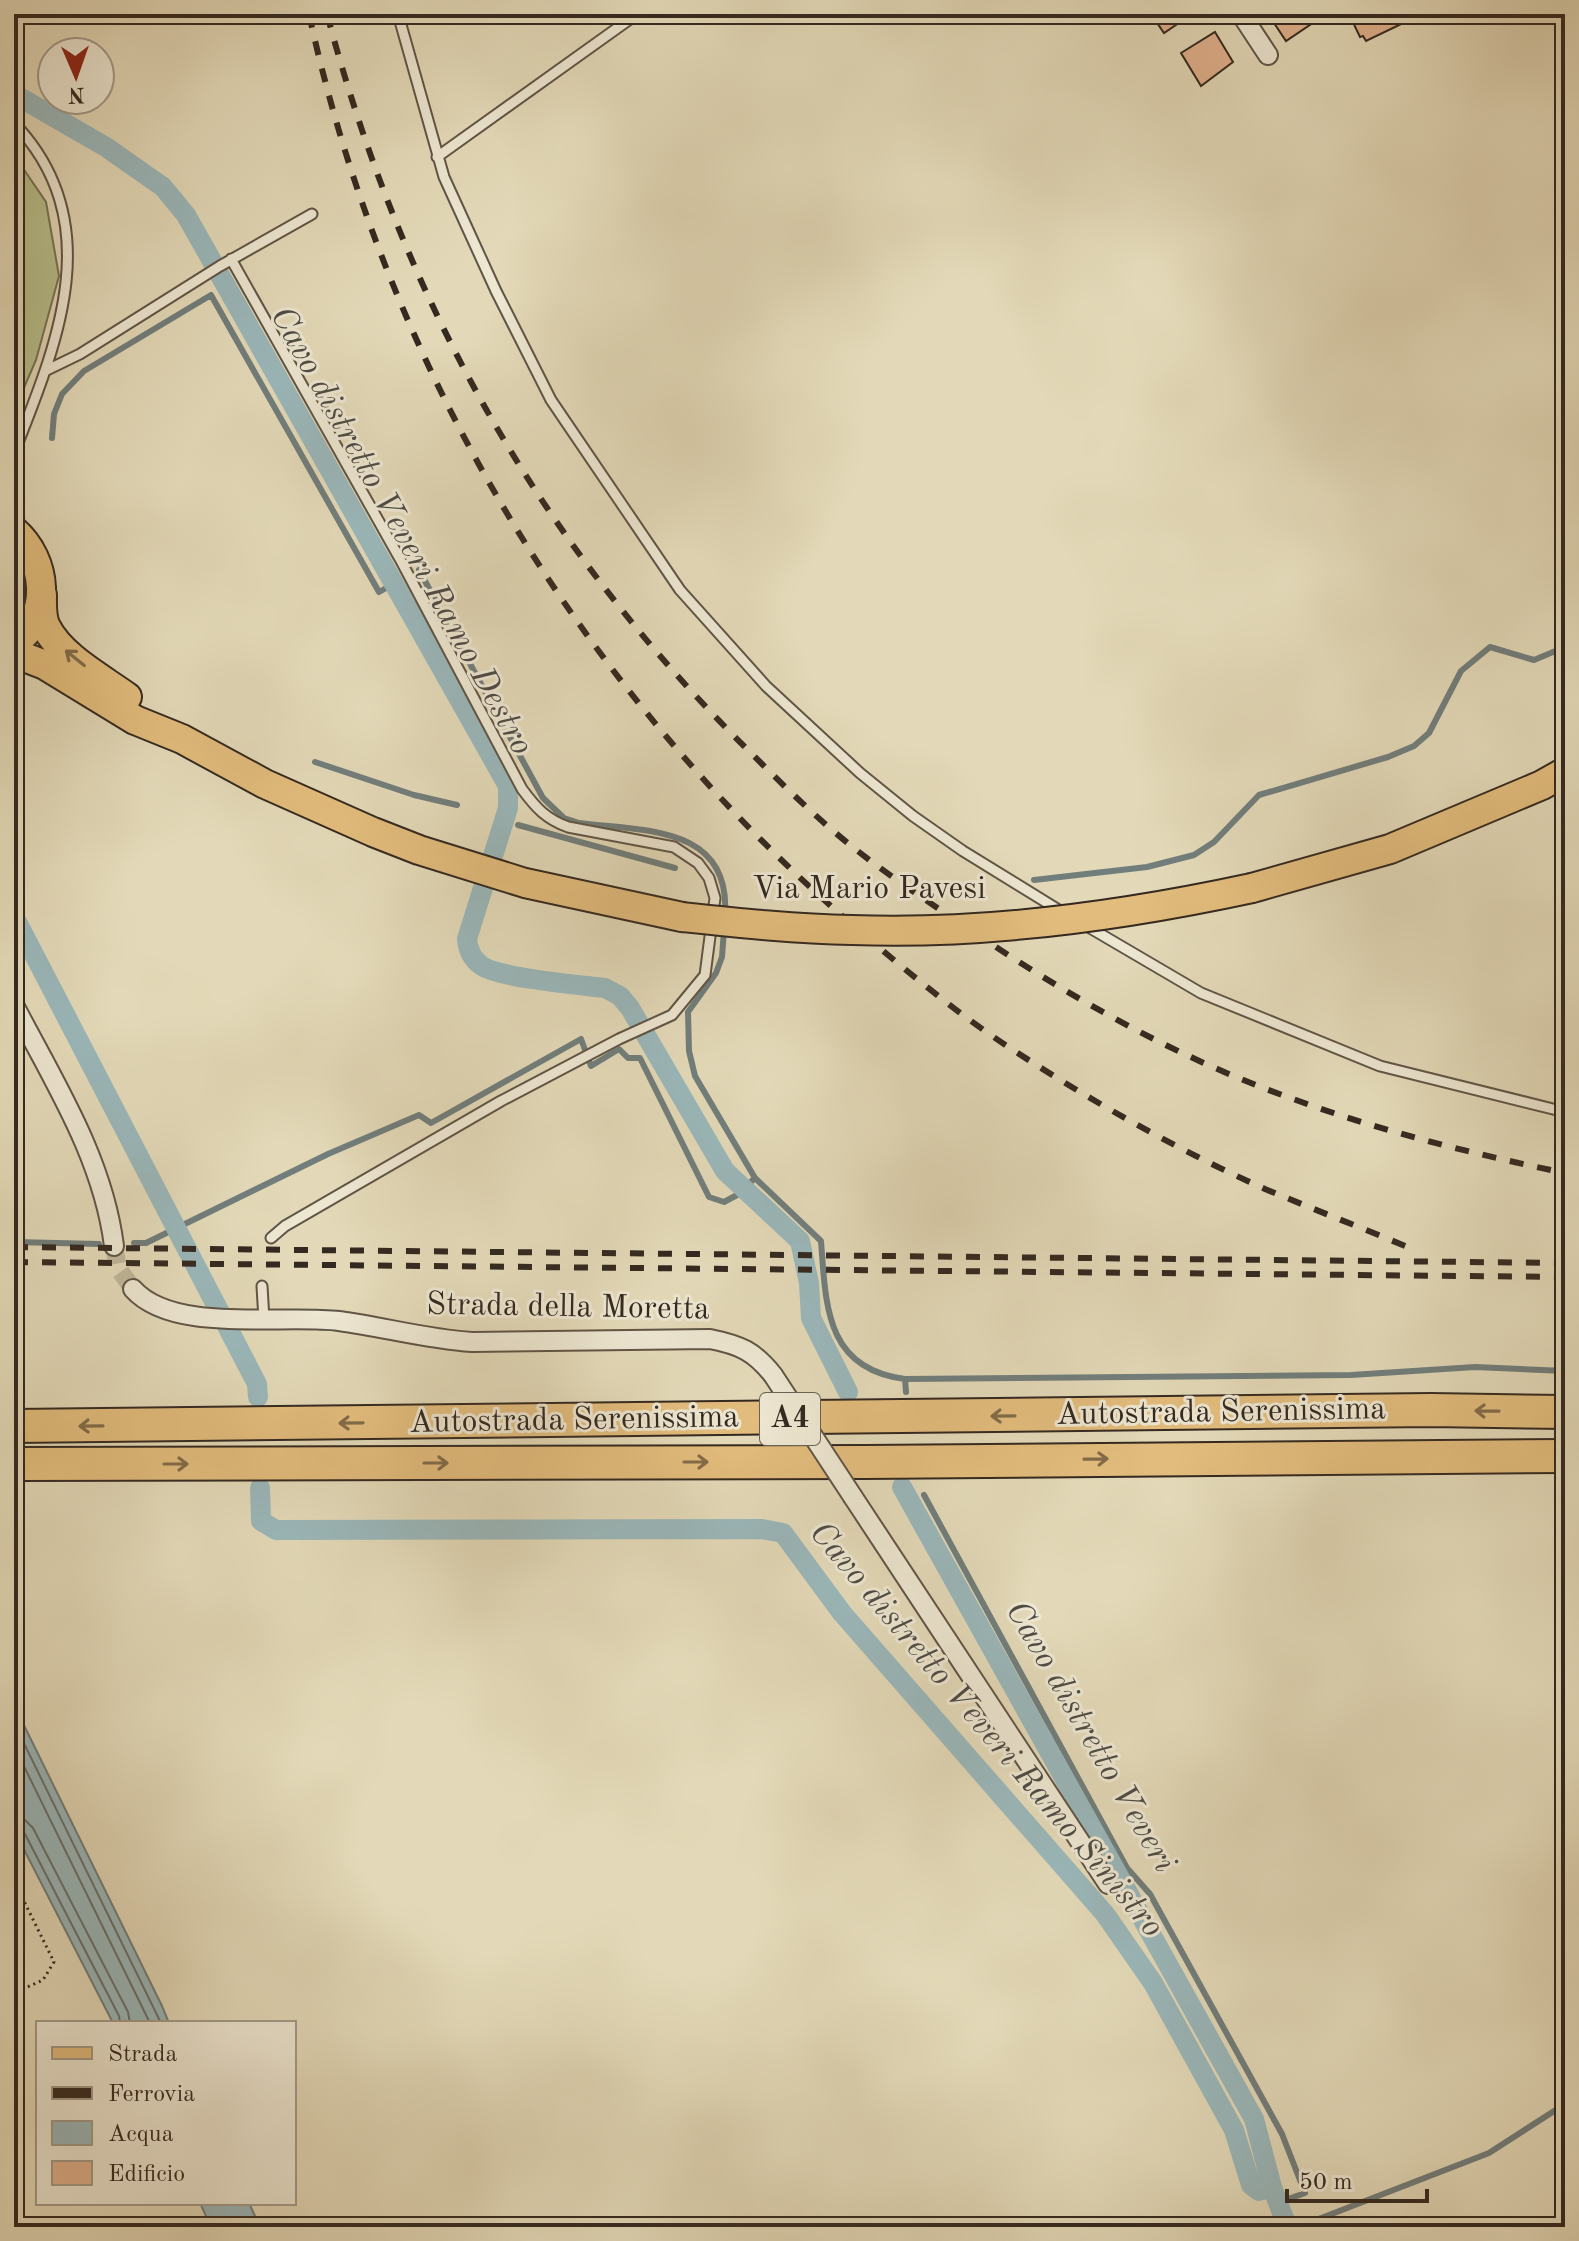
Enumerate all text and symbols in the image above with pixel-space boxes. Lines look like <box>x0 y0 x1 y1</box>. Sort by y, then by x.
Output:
north arrow <box>36 36 116 116</box>
text: N <box>68 83 85 105</box>
water label: Cavo distretto Veveri Ramo Destro <box>263 301 539 761</box>
one-way arrow <box>65 649 86 667</box>
street label: Via Mario Pavesi <box>752 874 986 906</box>
street label: Strada della Moretta <box>426 1290 710 1326</box>
road number: A4 <box>760 1393 820 1445</box>
street label: Autostrada Serenissima <box>1056 1394 1386 1432</box>
street label: Autostrada Serenissima <box>409 1402 739 1440</box>
one-way arrow <box>1474 1403 1501 1419</box>
one-way arrow <box>990 1408 1017 1424</box>
one-way arrow <box>338 1415 365 1431</box>
one-way arrow <box>78 1418 105 1433</box>
one-way arrow <box>1082 1451 1109 1467</box>
one-way arrow <box>682 1454 709 1470</box>
one-way arrow <box>422 1455 449 1471</box>
one-way arrow <box>162 1456 189 1472</box>
water label: Cavo distretto Veveri Ramo Sinistro <box>800 1514 1172 1946</box>
water label: Cavo distretto Veveri <box>996 1594 1184 1880</box>
legend <box>36 2021 296 2205</box>
text: Strada <box>108 2043 178 2067</box>
text: Ferrovia <box>108 2083 195 2107</box>
text: Acqua <box>108 2123 174 2147</box>
scale bar <box>1287 2153 1427 2203</box>
text: Edificio <box>108 2163 185 2187</box>
text: 50 m <box>1299 2171 1353 2195</box>

